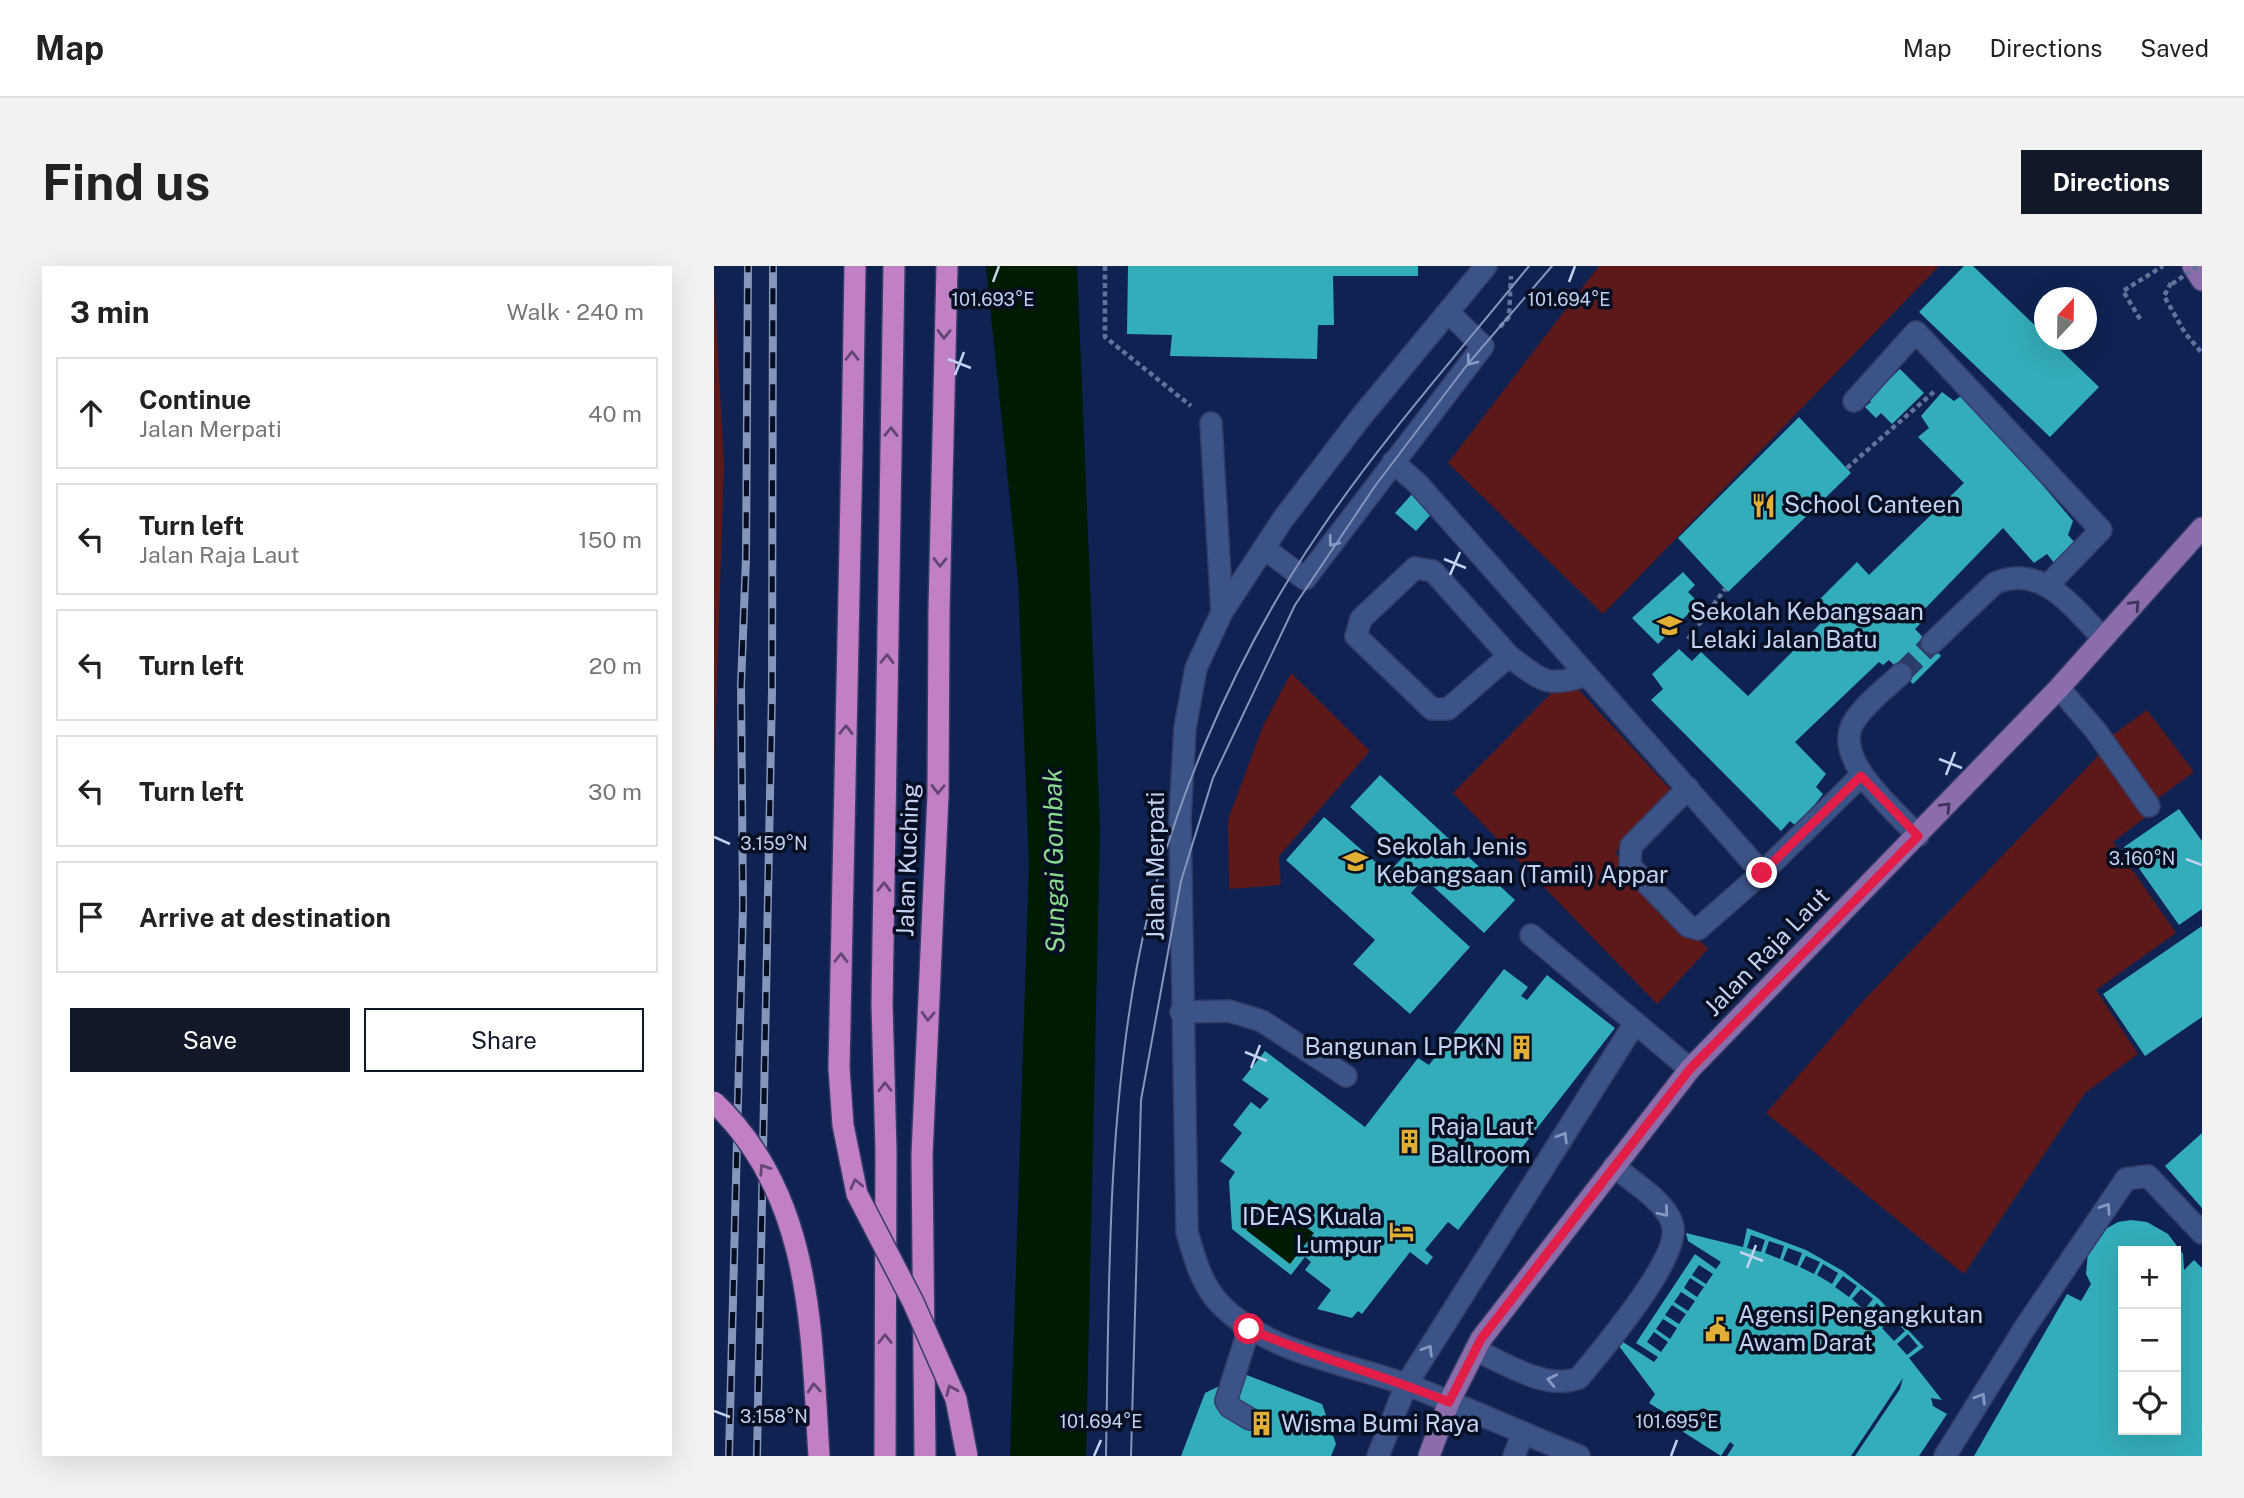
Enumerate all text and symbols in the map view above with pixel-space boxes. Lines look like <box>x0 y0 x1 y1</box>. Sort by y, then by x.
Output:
text: Map <box>35 29 104 67</box>
text: Map <box>1903 34 1952 62</box>
text: Directions <box>1990 34 2102 62</box>
text: Saved <box>2140 34 2209 62</box>
button: Directions <box>2021 150 2202 214</box>
text: Find us <box>42 153 210 211</box>
north arrow <box>2034 287 2097 350</box>
text: 101.693°E <box>952 289 1034 310</box>
text: 101.694°E <box>1528 289 1610 310</box>
text: 3 min <box>70 294 149 330</box>
text: Walk · 240 m <box>507 298 644 325</box>
one-way arrow <box>937 329 952 340</box>
one-way arrow <box>844 350 860 361</box>
one-way arrow <box>1466 354 1479 366</box>
text: Continue <box>139 384 251 415</box>
icon: ahead <box>72 394 110 432</box>
text: 40 m <box>588 400 642 427</box>
text: Jalan Merpati <box>139 415 282 442</box>
one-way arrow <box>883 426 899 437</box>
place label: School Canteen <box>1784 490 1960 518</box>
restaurant icon: School Canteen <box>1750 491 1778 519</box>
text: Turn left <box>139 510 244 541</box>
icon: left <box>72 520 110 558</box>
text: 150 m <box>578 526 642 553</box>
one-way arrow <box>1328 534 1341 547</box>
text: Jalan Raja Laut <box>139 541 299 568</box>
one-way arrow <box>932 556 947 567</box>
place label: Sekolah Kebangsaan Lelaki Jalan Batu <box>1690 597 1924 653</box>
one-way arrow <box>2126 600 2139 613</box>
school or university icon: Sekolah Kebangsaan Lelaki Jalan Batu <box>1656 612 1684 640</box>
icon: left <box>72 646 110 684</box>
text: Turn left <box>139 650 244 681</box>
text: 20 m <box>589 652 642 679</box>
one-way arrow <box>880 654 895 665</box>
one-way arrow <box>838 725 853 736</box>
water label: Sungai Gombak <box>1036 768 1071 954</box>
icon: left <box>72 772 110 810</box>
text: Turn left <box>139 776 244 807</box>
text: 30 m <box>588 778 642 805</box>
street label: Jalan Kuching <box>890 783 924 937</box>
one-way arrow <box>930 784 946 795</box>
street label: Jalan Merpati <box>1141 792 1169 940</box>
one-way arrow <box>1937 802 1950 815</box>
place label: Sekolah Jenis Kebangsaan (Tamil) Appar <box>1376 832 1668 888</box>
text: 3.159°N <box>740 833 808 854</box>
school or university icon: Sekolah Jenis Kebangsaan (Tamil) Appar <box>1342 847 1370 875</box>
text: 3.160°N <box>2109 848 2175 869</box>
route end <box>1746 857 1777 888</box>
one-way arrow <box>876 881 892 892</box>
street label: Jalan Raja Laut <box>1698 881 1834 1021</box>
icon: arrive <box>72 898 110 936</box>
text: Arrive at destination <box>139 902 391 933</box>
one-way arrow <box>833 952 849 963</box>
button: Save <box>70 1008 350 1072</box>
button: Share <box>364 1008 644 1072</box>
one-way arrow <box>920 1011 935 1022</box>
place label: Bangunan LPPKN <box>1304 1032 1502 1060</box>
building icon: Bangunan LPPKN <box>1508 1033 1536 1061</box>
one-way arrow <box>877 1081 892 1092</box>
place label: Raja Laut Ballroom <box>1430 1112 1535 1168</box>
building icon: Raja Laut Ballroom <box>1396 1127 1424 1155</box>
one-way arrow <box>1554 1132 1567 1145</box>
one-way arrow <box>759 1164 772 1177</box>
one-way arrow <box>849 1178 864 1190</box>
place label: IDEAS Kuala Lumpur <box>1242 1202 1382 1258</box>
one-way arrow <box>2098 1203 2111 1216</box>
one-way arrow <box>1655 1204 1668 1217</box>
hotel icon: IDEAS Kuala Lumpur <box>1388 1217 1416 1245</box>
map controls <box>2118 1246 2181 1435</box>
button: + <box>2118 1246 2181 1309</box>
place label: Agensi Pengangkutan Awam Darat <box>1738 1300 1983 1356</box>
button: − <box>2118 1309 2181 1372</box>
route start <box>1233 1313 1264 1344</box>
public building icon: Agensi Pengangkutan Awam Darat <box>1704 1315 1732 1343</box>
one-way arrow <box>877 1333 893 1344</box>
one-way arrow <box>1419 1345 1432 1358</box>
button: locate <box>2118 1372 2181 1435</box>
one-way arrow <box>1546 1374 1558 1389</box>
one-way arrow <box>807 1382 822 1393</box>
one-way arrow <box>946 1385 960 1397</box>
one-way arrow <box>1973 1393 1986 1406</box>
text: 3.158°N <box>740 1406 808 1427</box>
place label: Wisma Bumi Raya <box>1281 1409 1479 1437</box>
building icon: Wisma Bumi Raya <box>1247 1410 1275 1438</box>
text: 101.694°E <box>1060 1411 1142 1432</box>
text: 101.695°E <box>1635 1411 1719 1432</box>

